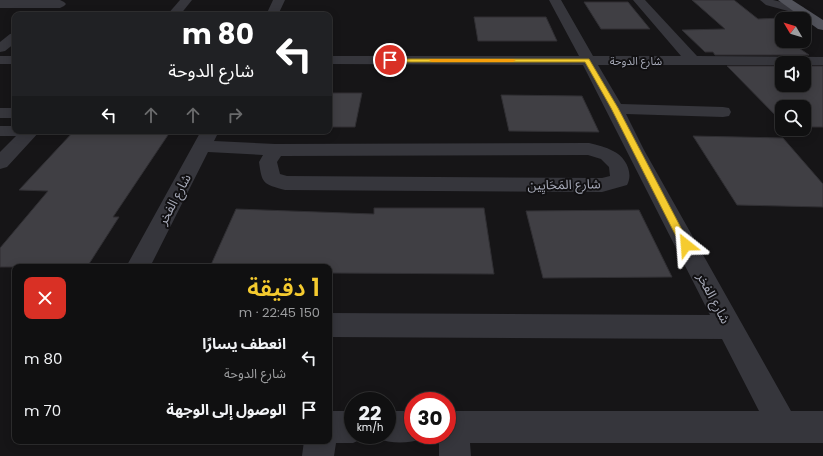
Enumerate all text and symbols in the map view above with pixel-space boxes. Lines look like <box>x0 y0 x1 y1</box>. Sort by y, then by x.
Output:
north arrow <box>775 12 811 48</box>
map controls <box>775 12 811 136</box>
text: 80 m <box>182 15 254 54</box>
icon: left <box>268 28 320 80</box>
pin <box>373 43 407 77</box>
icon: arrive <box>379 49 401 71</box>
street label: شارع الدوحة <box>610 53 663 69</box>
button: sound <box>775 56 811 92</box>
text: شارع الدوحة <box>168 58 254 83</box>
button: search <box>775 100 811 136</box>
icon: left <box>98 104 120 126</box>
icon: ahead <box>140 104 162 126</box>
icon: ahead <box>182 104 204 126</box>
icon: right <box>224 104 246 126</box>
street label: شارع الفخر <box>153 170 197 229</box>
street label: شارع المَحَايِين <box>527 174 601 196</box>
position arrow <box>665 224 707 266</box>
street label: شارع الفخر <box>691 269 735 328</box>
text: 1 دقيقة <box>247 271 320 304</box>
button: close <box>24 277 66 319</box>
text: 150 m · 22:45 <box>239 303 320 322</box>
text: انعطف يسارًا <box>202 333 286 354</box>
icon: left <box>298 347 320 369</box>
text: 80 m <box>24 348 62 369</box>
text: شارع الدوحة <box>224 364 286 383</box>
speed limit sign: 30 <box>404 392 456 444</box>
text: الوصول إلى الوجهة <box>166 399 286 420</box>
icon: arrive <box>298 399 320 421</box>
text: 22 <box>359 399 381 427</box>
text: 70 m <box>24 400 61 421</box>
text: km/h <box>357 420 383 435</box>

